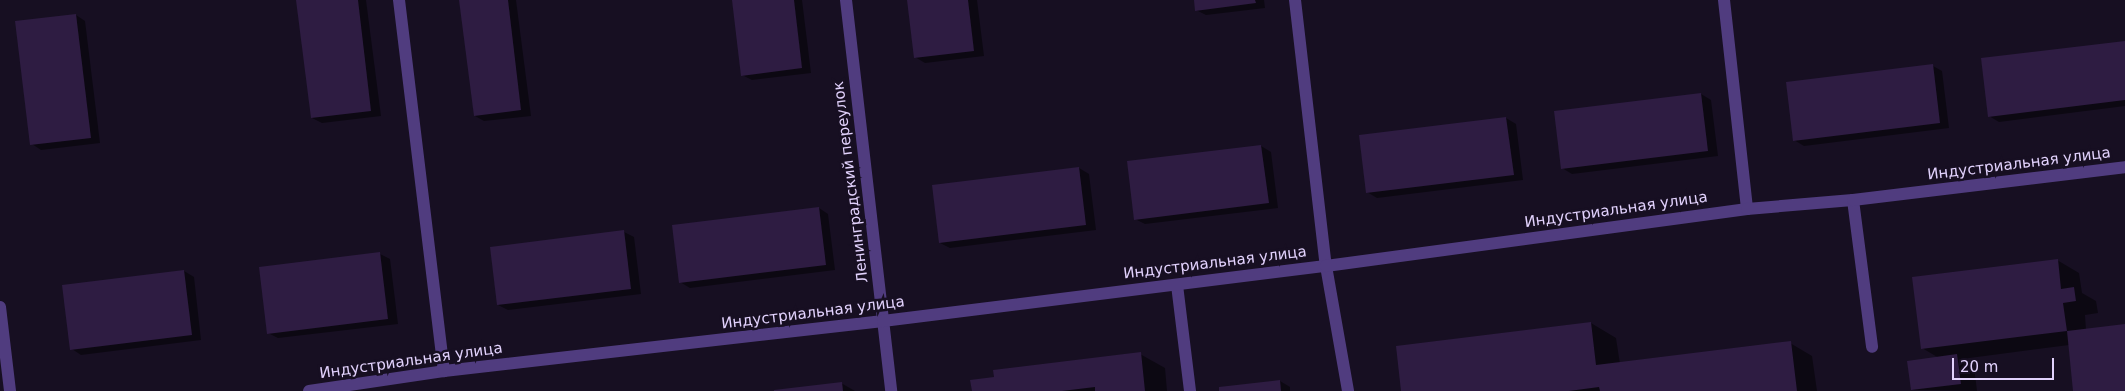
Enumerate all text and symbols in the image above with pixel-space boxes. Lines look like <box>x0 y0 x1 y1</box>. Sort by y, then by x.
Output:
street label: Ленинградский переулок <box>830 80 872 284</box>
street label: Индустриальная улица <box>1926 144 2112 184</box>
street label: Индустриальная улица <box>1523 188 1709 232</box>
street label: Индустриальная улица <box>1122 243 1308 283</box>
street label: Индустриальная улица <box>720 293 906 333</box>
street label: Индустриальная улица <box>318 339 504 383</box>
scale bar <box>1955 348 2058 380</box>
text: 20 m <box>1960 358 1998 376</box>

